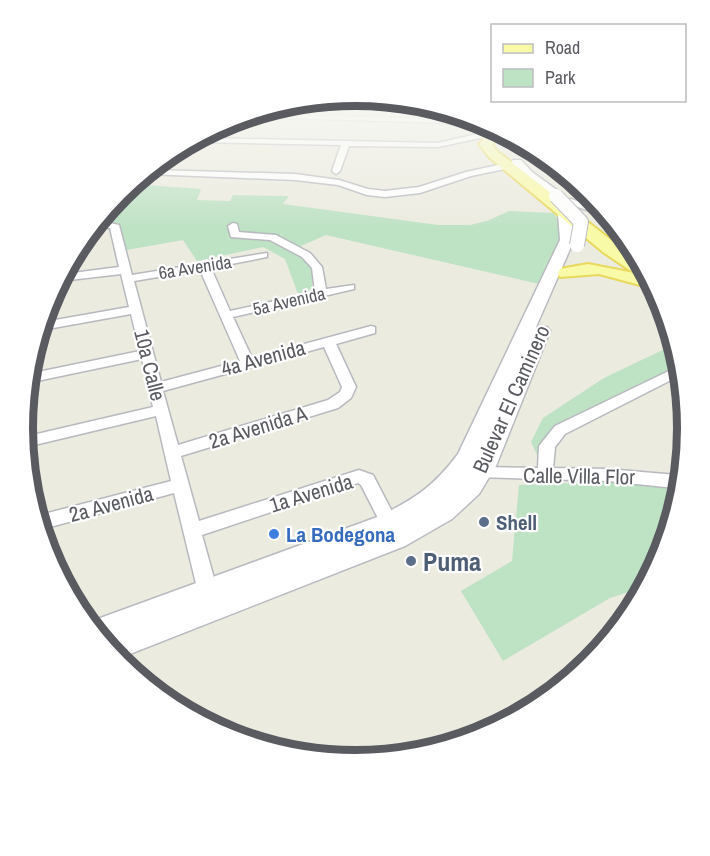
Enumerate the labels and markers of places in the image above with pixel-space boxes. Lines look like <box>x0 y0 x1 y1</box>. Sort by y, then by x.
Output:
place label: Shell <box>496 508 537 537</box>
marker: Shell <box>477 515 491 529</box>
place label: La Bodegona <box>286 520 395 549</box>
marker: La Bodegona <box>267 527 281 541</box>
place label: Puma <box>423 544 481 579</box>
marker: Puma <box>404 554 418 568</box>

